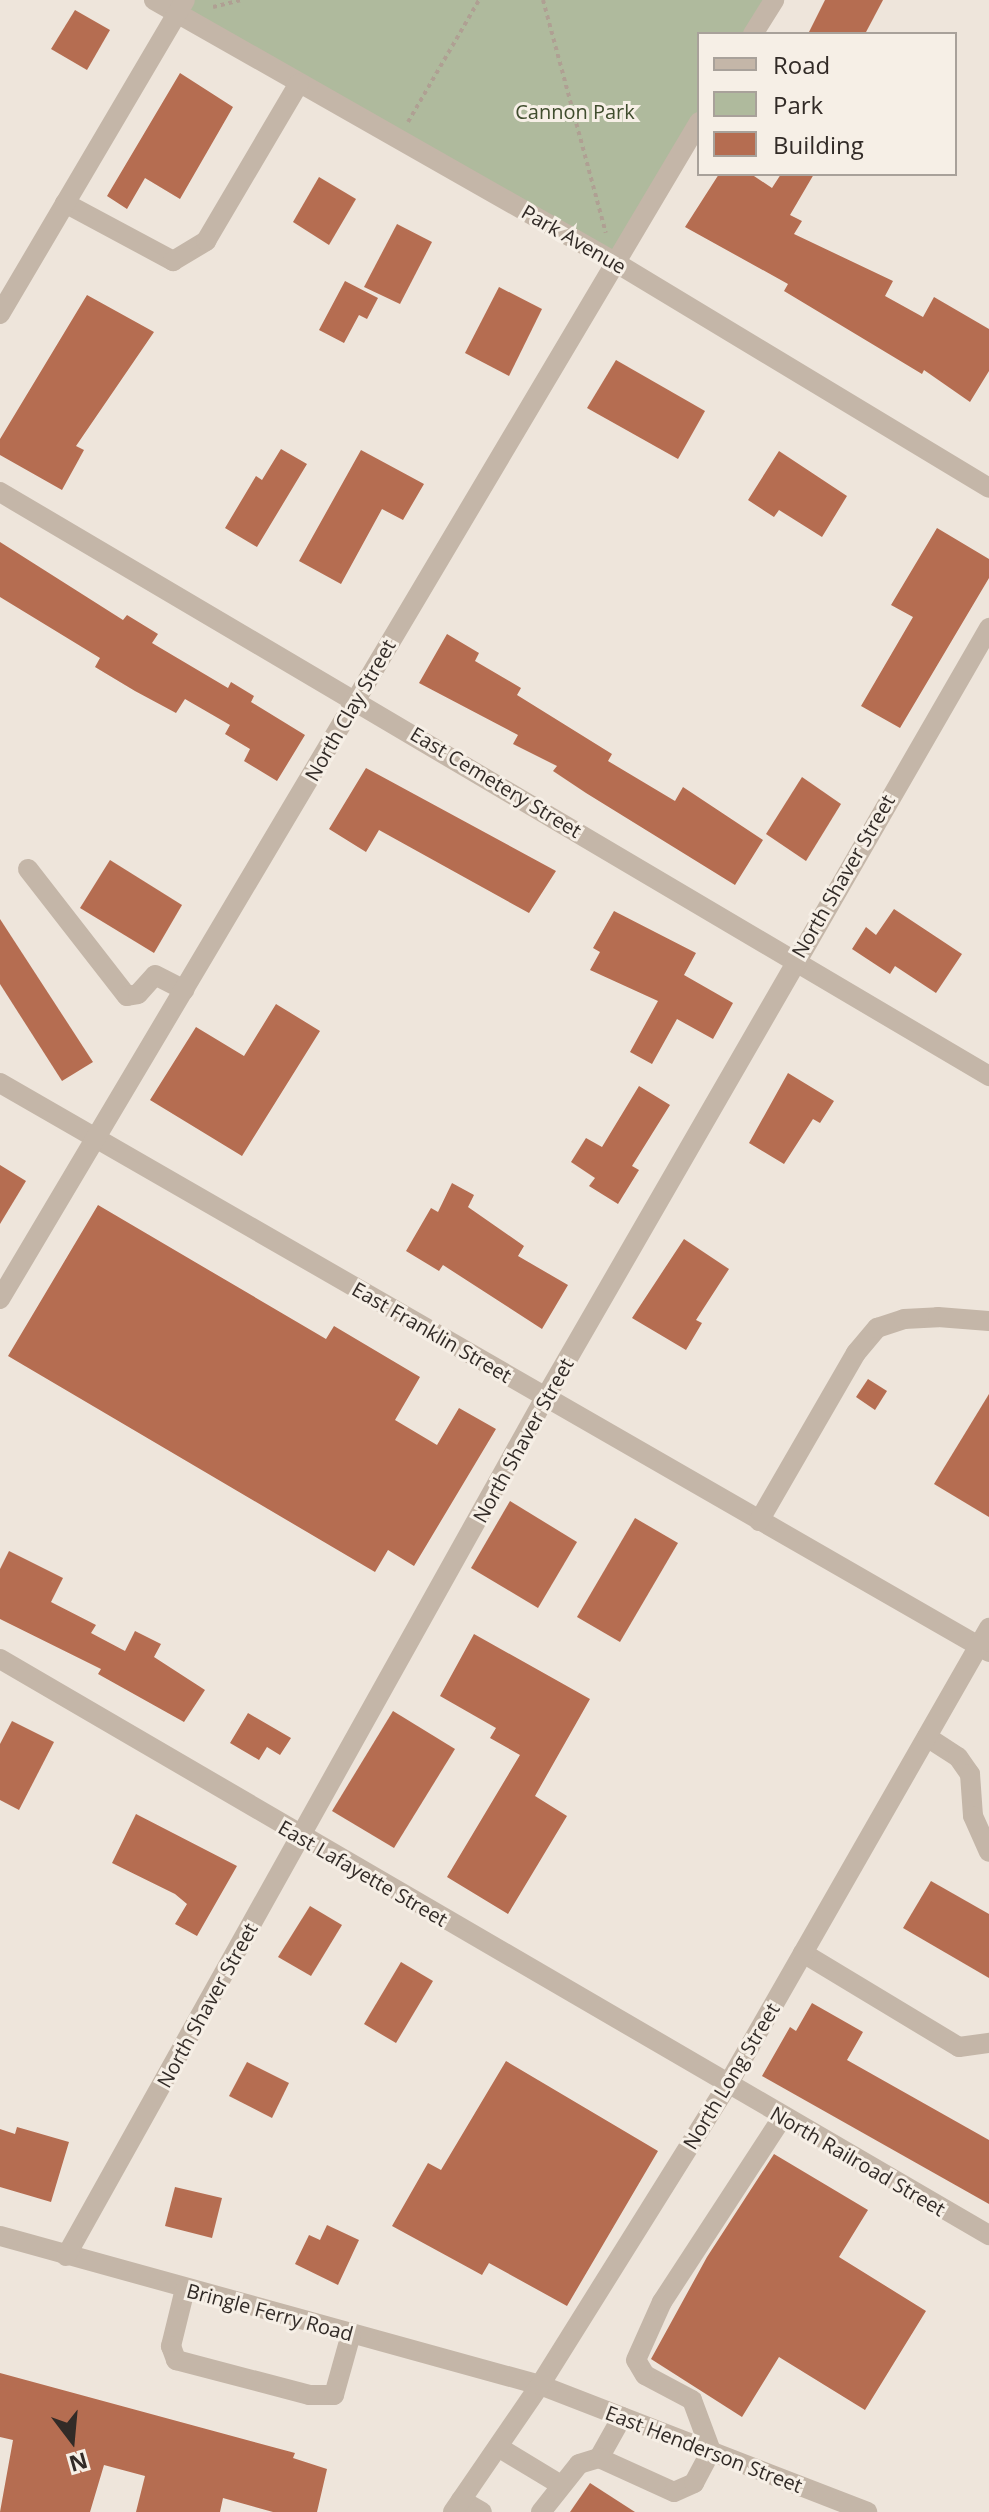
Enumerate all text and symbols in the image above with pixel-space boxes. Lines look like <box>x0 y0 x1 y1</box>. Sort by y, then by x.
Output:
legend <box>697 32 957 176</box>
text: Road <box>773 48 830 81</box>
text: Park <box>773 88 823 121</box>
park label: Cannon Park <box>515 99 635 123</box>
text: Building <box>773 128 864 161</box>
street label: Park Avenue <box>517 199 631 279</box>
street label: North Clay Street <box>300 635 400 785</box>
street label: East Cemetery Street <box>406 721 586 843</box>
street label: North Shaver Street <box>786 790 900 962</box>
street label: East Franklin Street <box>348 1277 516 1387</box>
street label: North Shaver Street <box>468 1353 578 1527</box>
street label: East Lafayette Street <box>274 1815 452 1931</box>
street label: North Shaver Street <box>152 1918 262 2092</box>
street label: North Long Street <box>678 1998 784 2154</box>
street label: North Railroad Street <box>766 2101 950 2221</box>
street label: Bringle Ferry Road <box>184 2278 356 2346</box>
north arrow <box>32 2400 112 2480</box>
street label: East Henderson Street <box>602 2400 806 2498</box>
text: N <box>66 2446 91 2480</box>

